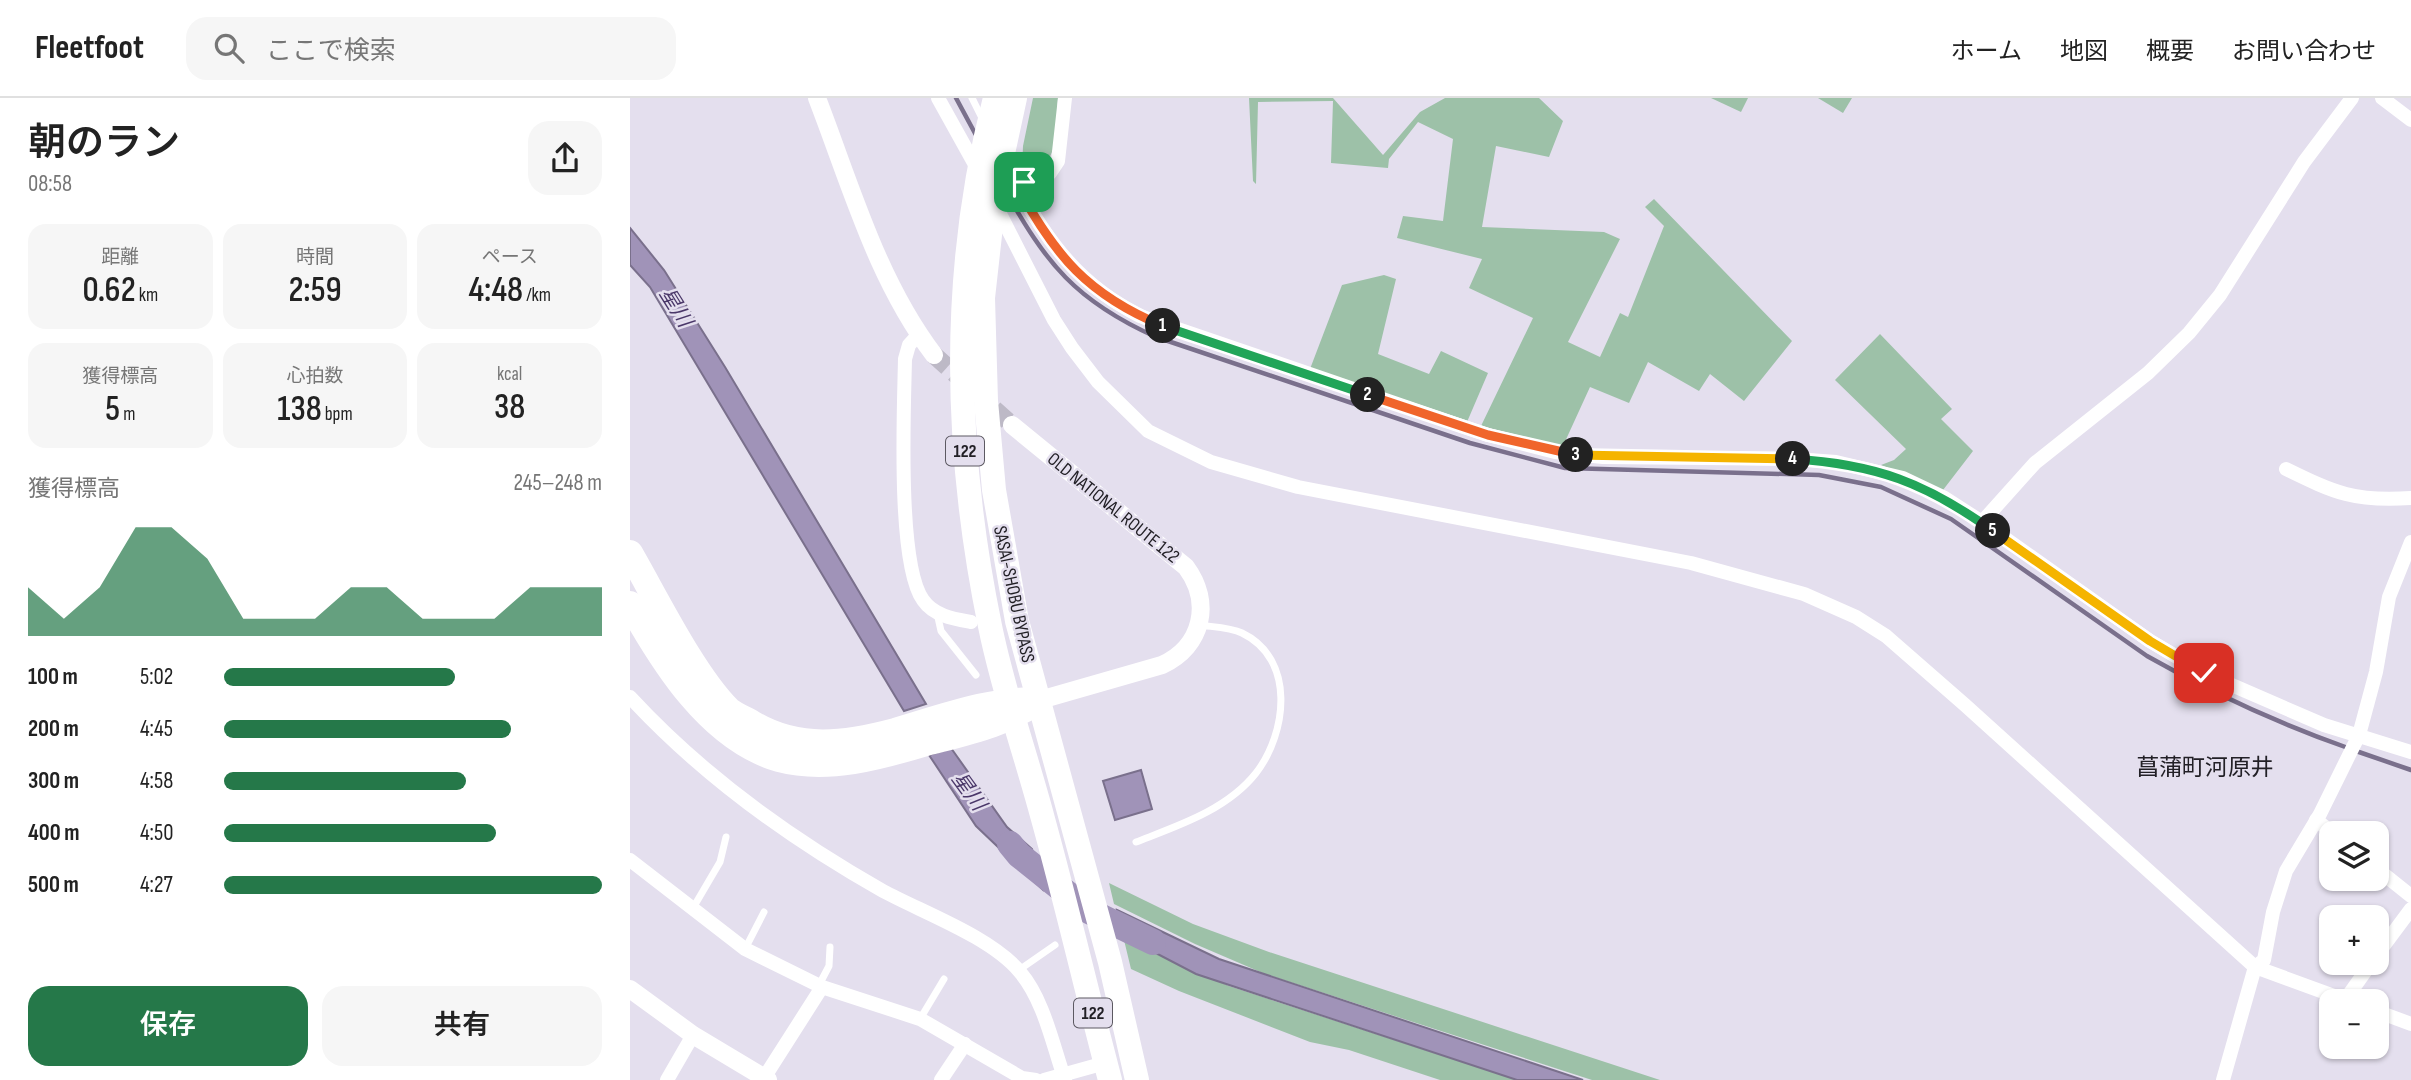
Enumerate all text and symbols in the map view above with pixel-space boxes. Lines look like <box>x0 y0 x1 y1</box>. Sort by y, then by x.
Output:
search box <box>186 17 676 80</box>
text: Fleetfoot <box>35 28 144 68</box>
icon: search <box>210 29 248 67</box>
text: ここで検索 <box>266 36 396 67</box>
text: ホーム <box>1951 37 2022 66</box>
text: 地図 <box>2060 37 2108 66</box>
text: 概要 <box>2146 37 2194 66</box>
text: お問い合わせ <box>2232 37 2376 66</box>
text: 朝のラン <box>28 121 180 166</box>
button: share <box>528 121 602 195</box>
pin <box>994 152 1054 212</box>
icon: arrive <box>1005 163 1043 201</box>
text: 08:58 <box>28 170 72 198</box>
text: 距離 <box>101 246 139 269</box>
text: 時間 <box>296 246 334 269</box>
text: ペース <box>482 246 538 269</box>
text: 0.62 <box>83 269 136 312</box>
text: 2:59 <box>288 269 342 312</box>
text: 4:48 <box>468 269 523 312</box>
water label: 星川 <box>654 283 698 333</box>
text: km <box>136 284 158 307</box>
text: /km <box>523 284 551 307</box>
pin: 1 <box>1146 308 1180 344</box>
text: 1 <box>1159 314 1166 337</box>
text: kcal <box>497 363 522 386</box>
text: 獲得標高 <box>82 365 158 388</box>
text: 心拍数 <box>286 365 344 388</box>
pin: 2 <box>1350 378 1386 412</box>
text: 2 <box>1363 383 1372 406</box>
text: 38 <box>494 386 525 429</box>
text: 5 <box>105 388 120 431</box>
text: 138 <box>277 388 322 431</box>
text: m <box>120 403 135 426</box>
text: bpm <box>322 403 353 426</box>
road number: 122 <box>946 436 984 466</box>
pin: 3 <box>1558 438 1594 472</box>
pin: 4 <box>1776 442 1810 476</box>
text: 3 <box>1571 443 1580 466</box>
text: 4 <box>1788 447 1797 470</box>
street label: OLD NATIONAL ROUTE 122 <box>1042 448 1184 568</box>
text: 245–248 m <box>513 469 602 497</box>
text: 獲得標高 <box>28 475 120 503</box>
pin: 5 <box>1976 514 2010 548</box>
text: 5 <box>1988 519 1997 542</box>
street label: SASAI-SHOBU BYPASS <box>988 524 1039 665</box>
pin <box>2174 643 2234 703</box>
icon: check <box>2185 654 2223 692</box>
text: 100 m <box>28 663 78 691</box>
text: 5:02 <box>140 663 173 691</box>
text: 200 m <box>28 715 79 743</box>
text: 4:45 <box>140 715 173 743</box>
district label: 菖蒲町河原井 <box>2136 754 2274 782</box>
text: 300 m <box>28 767 79 795</box>
text: 4:58 <box>140 767 173 795</box>
water label: 星川 <box>946 767 992 817</box>
text: 400 m <box>28 819 79 847</box>
text: 4:50 <box>140 819 173 847</box>
map controls <box>2319 821 2389 1059</box>
button: layers <box>2319 821 2389 891</box>
text: 500 m <box>28 871 79 899</box>
text: 4:27 <box>140 871 173 899</box>
button: + <box>2319 905 2389 975</box>
button: 保存 <box>28 986 308 1066</box>
button: 共有 <box>322 986 602 1066</box>
button: − <box>2319 989 2389 1059</box>
road number: 122 <box>1074 998 1112 1028</box>

